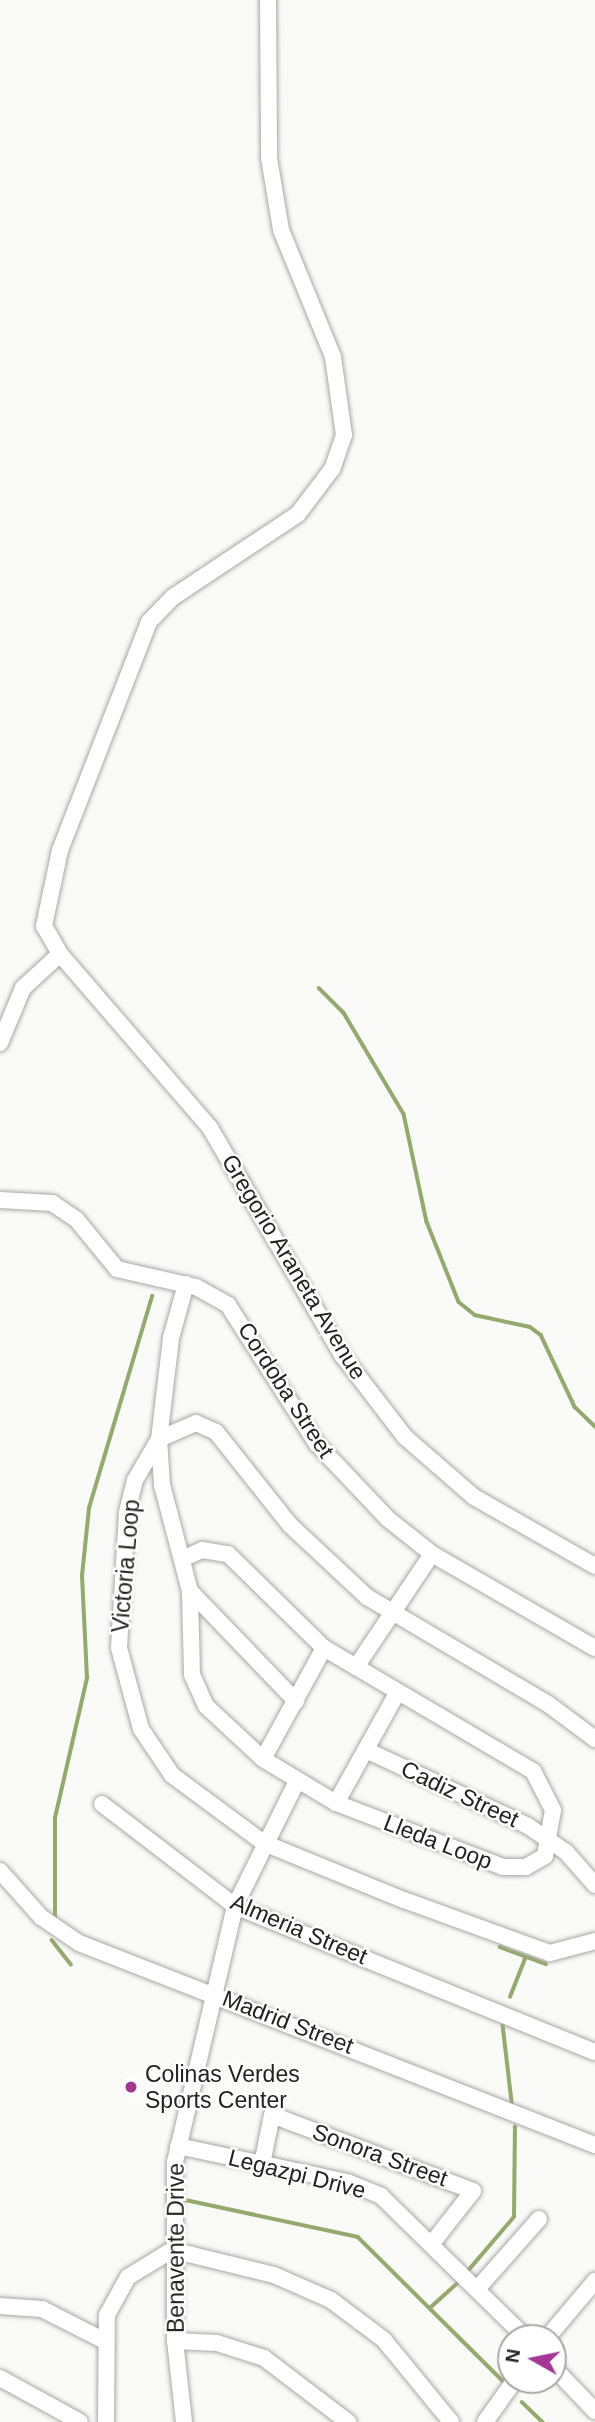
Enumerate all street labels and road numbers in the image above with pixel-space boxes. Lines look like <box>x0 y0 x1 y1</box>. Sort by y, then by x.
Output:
street label: Gregorio Araneta Avenue <box>215 1148 373 1386</box>
street label: Cordoba Street <box>232 1317 340 1463</box>
street label: Victoria Loop <box>106 1498 146 1634</box>
street label: Cadiz Street <box>397 1755 523 1833</box>
street label: Lleda Loop <box>380 1809 496 1875</box>
street label: Almeria Street <box>227 1888 371 1970</box>
street label: Madrid Street <box>219 1984 357 2060</box>
street label: Sonora Street <box>309 2118 451 2192</box>
street label: Legazpi Drive <box>225 2144 369 2204</box>
street label: Benavente Drive <box>162 2163 190 2333</box>

